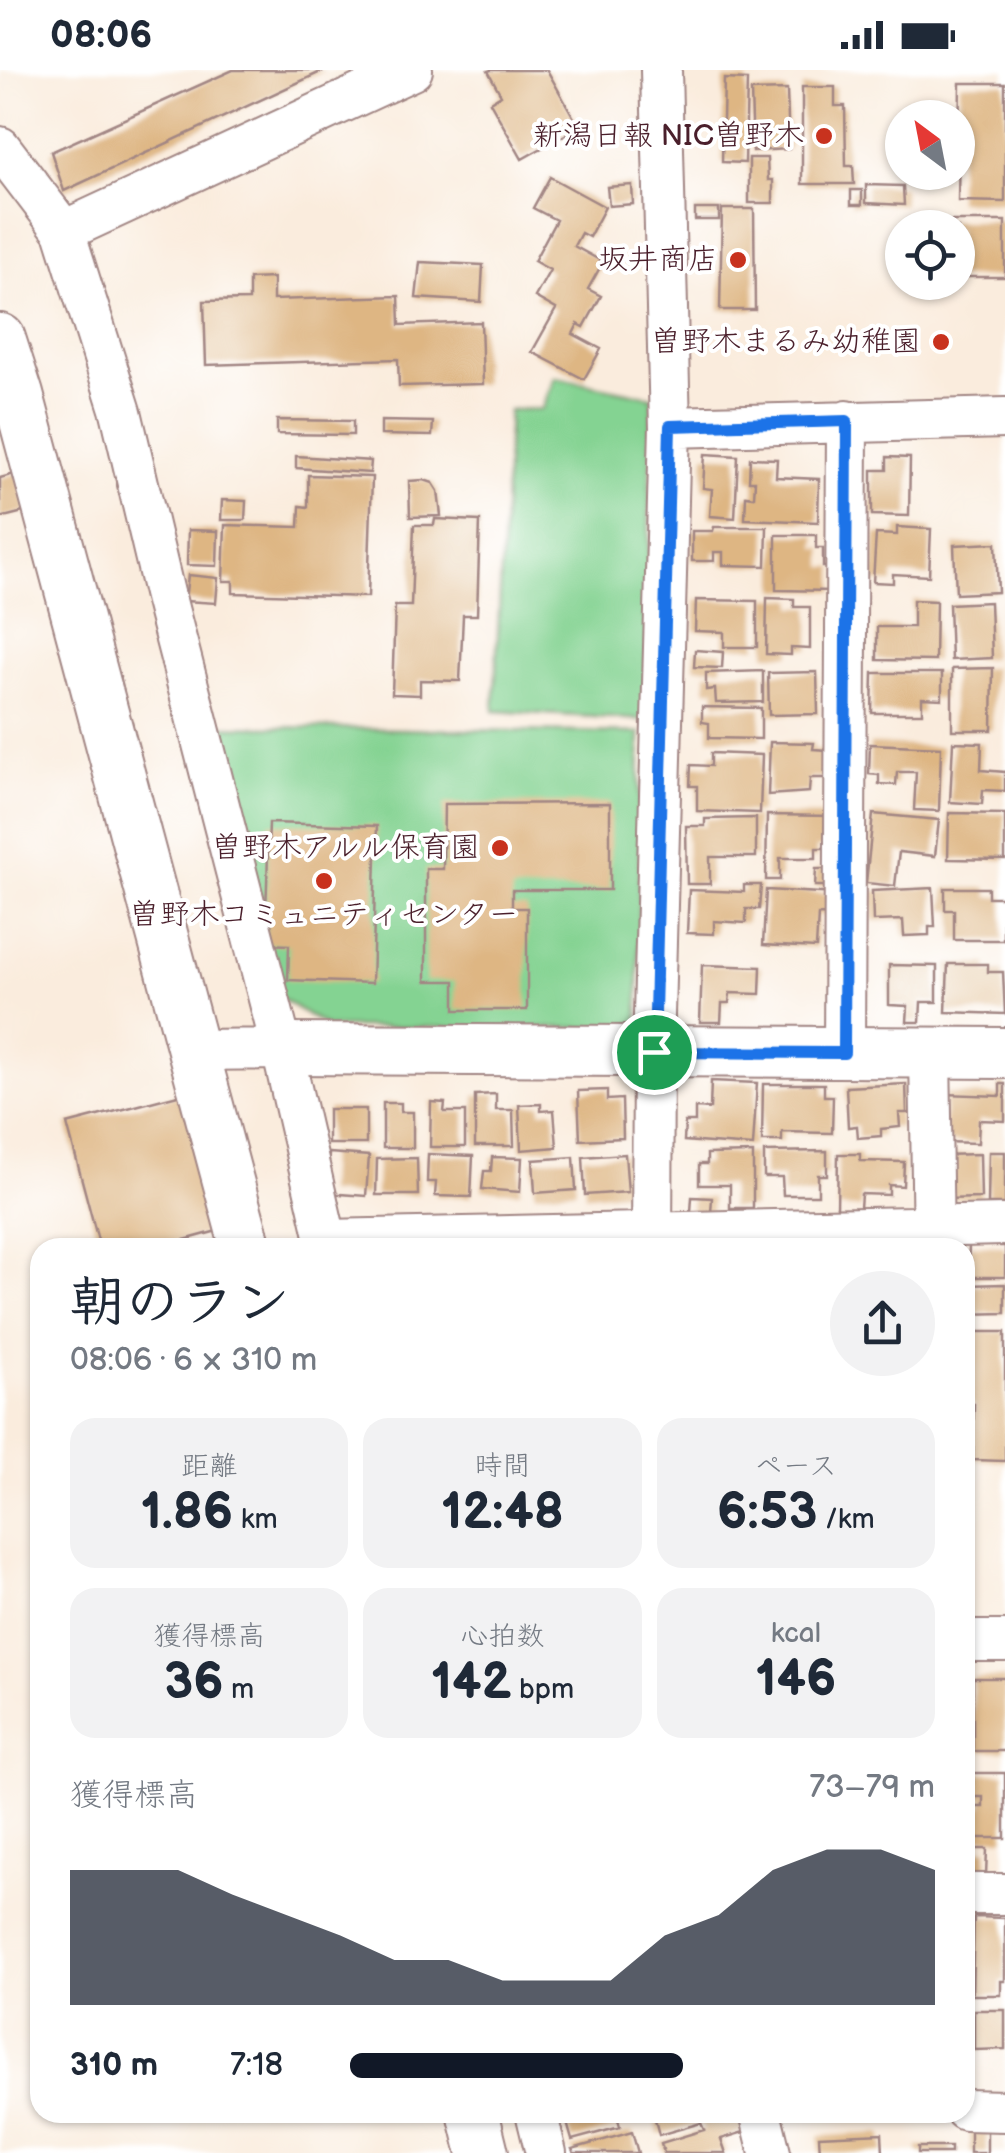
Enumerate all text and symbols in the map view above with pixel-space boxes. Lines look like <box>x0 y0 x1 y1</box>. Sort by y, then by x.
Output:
text: 08:06 <box>50 13 152 58</box>
north arrow <box>885 100 975 190</box>
map controls <box>885 100 975 300</box>
place label: 新潟日報 NIC曽野木 <box>533 118 804 154</box>
marker: 新潟日報 NIC曽野木 <box>813 125 835 147</box>
button: locate <box>885 210 975 300</box>
place label: 坂井商店 <box>598 242 718 278</box>
marker: 坂井商店 <box>727 249 749 271</box>
place label: 曽野木まるみ幼稚園 <box>651 324 921 360</box>
marker: 曽野木まるみ幼稚園 <box>930 331 952 353</box>
place label: 曽野木アルル保育園 <box>212 830 480 866</box>
marker: 曽野木アルル保育園 <box>489 837 511 859</box>
marker: 曽野木コミュニティセンター <box>313 870 335 892</box>
place label: 曽野木コミュニティセンター <box>130 897 518 933</box>
pin <box>612 1010 697 1095</box>
icon: arrive <box>627 1025 682 1080</box>
text: 朝のラン <box>70 1270 290 1337</box>
button: share <box>830 1271 935 1376</box>
text: 08:06 · 6 × 310 m <box>70 1341 317 1380</box>
text: 距離 <box>181 1450 237 1483</box>
text: 時間 <box>474 1450 531 1483</box>
text: ペース <box>755 1450 837 1483</box>
text: 1.86 <box>141 1483 233 1543</box>
text: 12:48 <box>441 1483 564 1543</box>
text: 6:53 <box>717 1483 817 1543</box>
text: km <box>233 1503 278 1536</box>
text: /km <box>817 1503 875 1536</box>
text: kcal <box>771 1617 821 1650</box>
text: 獲得標高 <box>153 1620 265 1653</box>
text: 心拍数 <box>460 1620 545 1653</box>
text: 146 <box>755 1650 836 1710</box>
text: 36 <box>164 1653 224 1713</box>
text: 142 <box>431 1653 511 1713</box>
text: m <box>224 1673 254 1706</box>
text: bpm <box>511 1673 574 1706</box>
text: 73–79 m <box>809 1768 935 1807</box>
text: 獲得標高 <box>70 1776 198 1815</box>
text: 310 m <box>70 2046 158 2085</box>
text: 7:18 <box>230 2046 283 2085</box>

